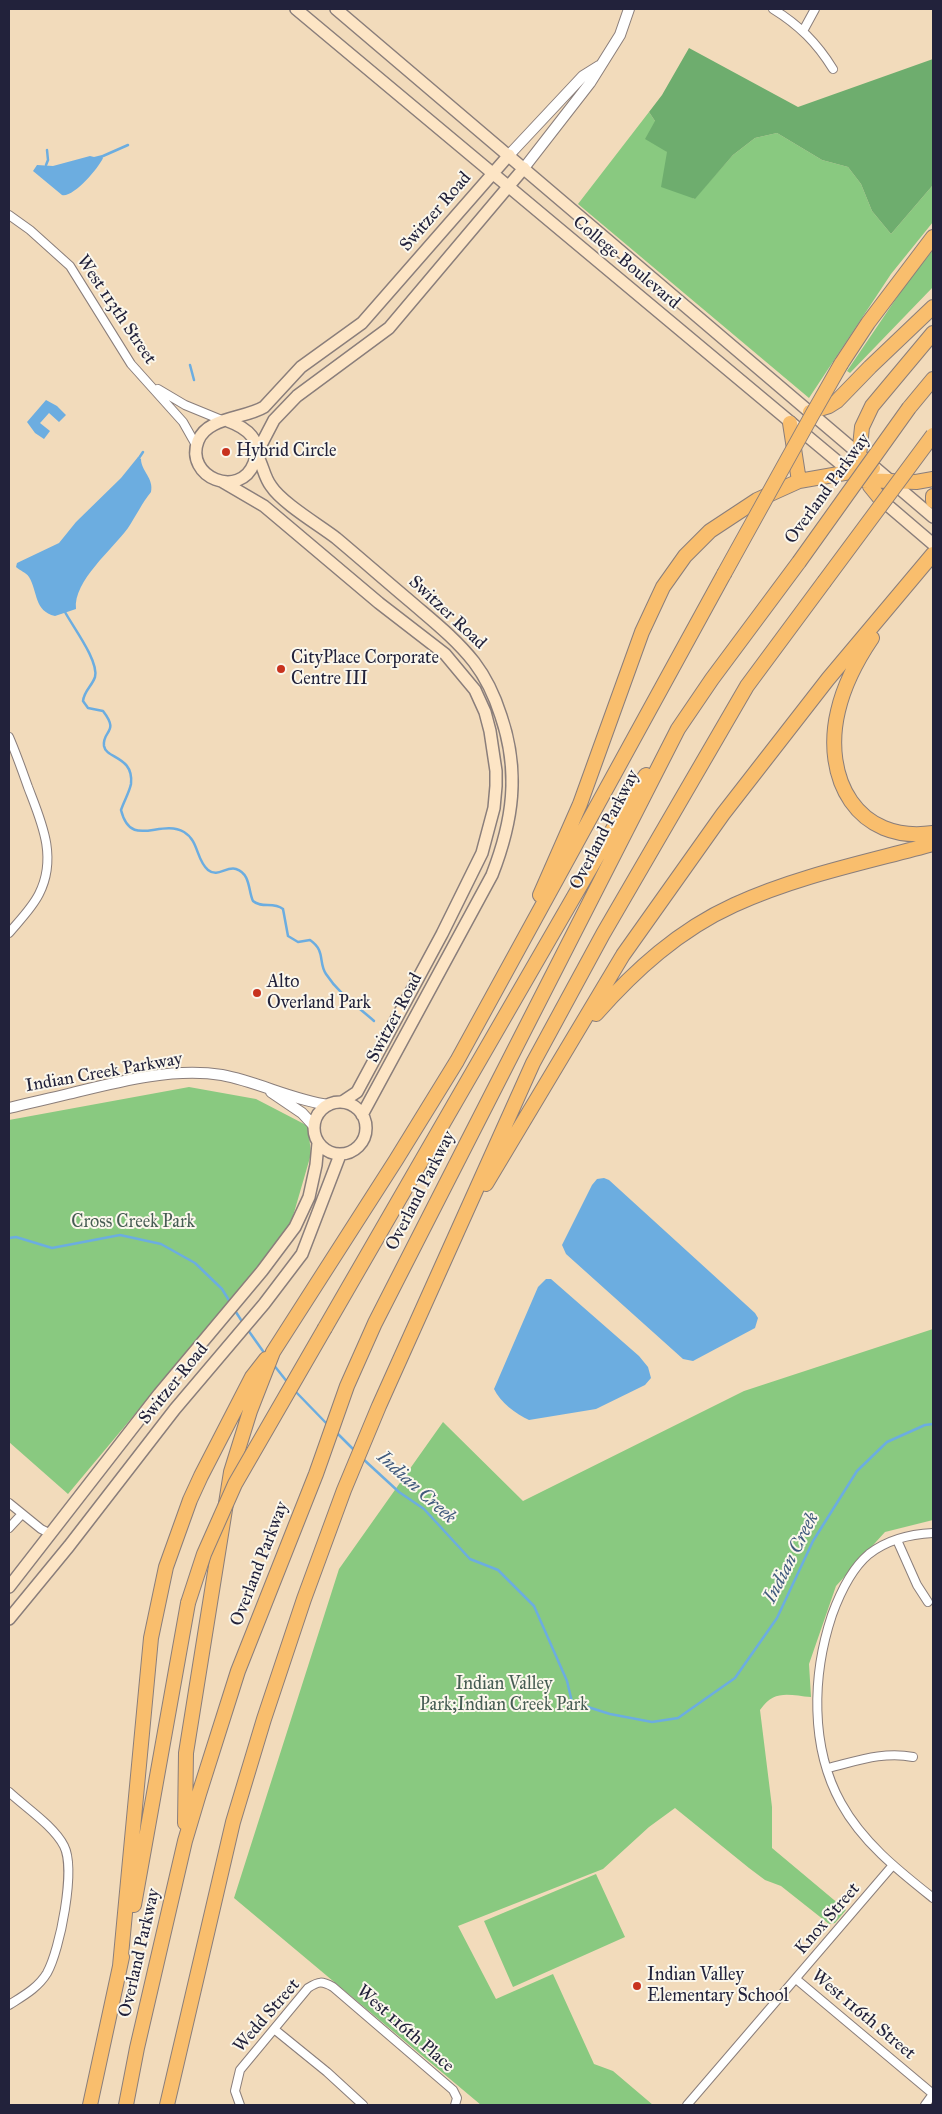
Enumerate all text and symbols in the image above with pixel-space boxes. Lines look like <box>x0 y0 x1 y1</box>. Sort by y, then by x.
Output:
street label: Switzer Road <box>396 168 476 256</box>
street label: College Boulevard <box>568 212 684 314</box>
street label: West 113th Street <box>72 251 160 369</box>
street label: Overland Parkway <box>781 429 875 549</box>
place label: Hybrid Circle <box>236 441 337 463</box>
marker: Hybrid Circle <box>220 446 232 458</box>
street label: Switzer Road <box>404 572 490 654</box>
place label: CityPlace Corporate Centre III <box>291 648 439 691</box>
marker: CityPlace Corporate Centre III <box>275 663 287 675</box>
street label: Overland Parkway <box>566 767 644 893</box>
street label: Switzer Road <box>362 970 428 1066</box>
place label: Alto Overland Park <box>267 972 371 1014</box>
marker: Alto Overland Park <box>251 987 263 999</box>
street label: Indian Creek Parkway <box>24 1049 184 1097</box>
street label: Overland Parkway <box>382 1128 460 1254</box>
park label: Cross Creek Park <box>71 1212 195 1234</box>
street label: Switzer Road <box>135 1339 213 1429</box>
water label: Indian Creek <box>372 1447 460 1529</box>
street label: Overland Parkway <box>226 1499 294 1629</box>
water label: Indian Creek <box>759 1509 825 1607</box>
park label: Indian Valley Park;Indian Creek Park <box>420 1674 588 1716</box>
street label: Knox Street <box>791 1879 865 1959</box>
street label: Overland Parkway <box>115 1887 165 2019</box>
place label: Indian Valley Elementary School <box>647 1965 789 2008</box>
street label: West 116th Street <box>807 1965 919 2065</box>
street label: Wedd Street <box>229 1975 305 2057</box>
marker: Indian Valley Elementary School <box>631 1980 643 1992</box>
street label: West 116th Place <box>352 1981 458 2077</box>

